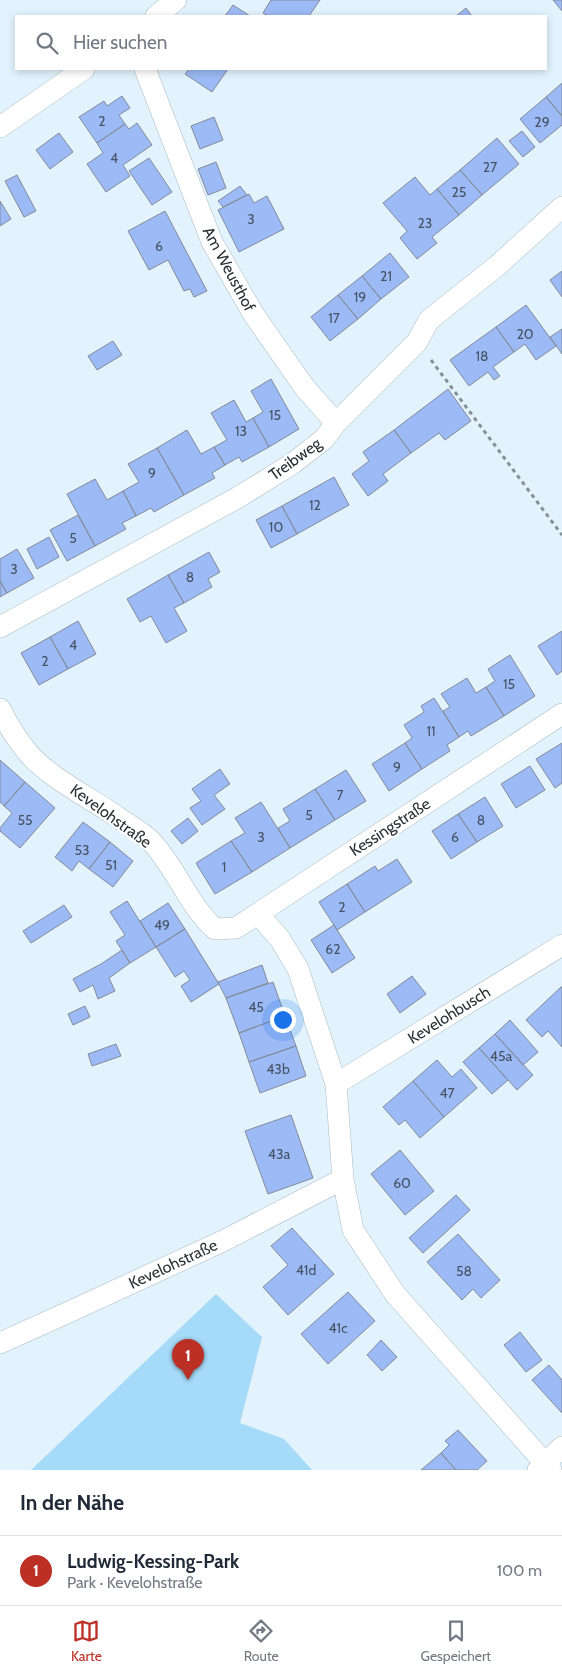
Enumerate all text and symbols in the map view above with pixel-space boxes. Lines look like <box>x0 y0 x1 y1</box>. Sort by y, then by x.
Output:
search box <box>15 15 547 70</box>
icon: search <box>33 29 61 57</box>
text: Hier suchen <box>73 31 167 54</box>
house number: 2 <box>98 112 106 130</box>
house number: 29 <box>534 113 550 131</box>
house number: 4 <box>110 149 118 167</box>
house number: 27 <box>483 158 497 176</box>
house number: 25 <box>452 183 466 201</box>
house number: 3 <box>247 210 255 228</box>
house number: 23 <box>418 214 432 232</box>
street label: Am Weusthof <box>199 223 260 315</box>
house number: 6 <box>155 237 163 255</box>
house number: 21 <box>380 267 392 285</box>
house number: 19 <box>354 288 366 306</box>
house number: 17 <box>328 309 340 327</box>
house number: 20 <box>516 325 534 343</box>
house number: 18 <box>475 347 489 365</box>
house number: 15 <box>269 406 281 424</box>
house number: 13 <box>235 422 247 440</box>
street label: Treibweg <box>265 433 326 484</box>
house number: 9 <box>148 464 156 482</box>
house number: 12 <box>309 496 321 514</box>
house number: 10 <box>269 518 283 536</box>
house number: 5 <box>69 529 77 547</box>
house number: 3 <box>10 560 18 578</box>
house number: 8 <box>186 568 194 586</box>
house number: 4 <box>69 636 77 654</box>
house number: 2 <box>41 652 49 670</box>
house number: 15 <box>503 675 515 693</box>
house number: 11 <box>426 722 436 740</box>
house number: 9 <box>393 758 401 776</box>
street label: Kevelohstraße <box>67 780 155 852</box>
house number: 7 <box>336 786 344 804</box>
street label: Kessingstraße <box>346 794 434 860</box>
house number: 5 <box>305 806 313 824</box>
house number: 55 <box>17 811 33 829</box>
house number: 8 <box>477 811 485 829</box>
house number: 3 <box>257 828 265 846</box>
house number: 6 <box>451 828 459 846</box>
house number: 53 <box>74 841 90 859</box>
house number: 51 <box>105 856 117 874</box>
house number: 1 <box>222 858 226 876</box>
house number: 2 <box>338 898 346 916</box>
house number: 49 <box>154 916 170 934</box>
house number: 62 <box>325 940 341 958</box>
street label: Kevelohbusch <box>404 982 494 1048</box>
house number: 45 <box>248 998 264 1016</box>
your location <box>270 1007 296 1033</box>
house number: 45a <box>490 1047 512 1065</box>
house number: 43b <box>266 1060 290 1078</box>
house number: 47 <box>439 1084 455 1102</box>
house number: 43a <box>268 1145 290 1163</box>
house number: 60 <box>393 1174 411 1192</box>
street label: Kevelohstraße <box>126 1235 220 1293</box>
house number: 41d <box>296 1261 316 1279</box>
house number: 58 <box>456 1262 472 1280</box>
house number: 41c <box>328 1319 348 1337</box>
pin: 1 <box>172 1339 204 1380</box>
text: In der Nähe <box>20 1490 124 1515</box>
text: Ludwig-Kessing-Park <box>67 1550 239 1573</box>
text: 1 <box>33 1561 39 1580</box>
text: 100 m <box>497 1561 542 1580</box>
text: Park · Kevelohstraße <box>67 1573 203 1592</box>
tab: Karte <box>71 1617 102 1665</box>
tab: Route <box>244 1617 279 1665</box>
tab: Gespeichert <box>421 1617 491 1665</box>

